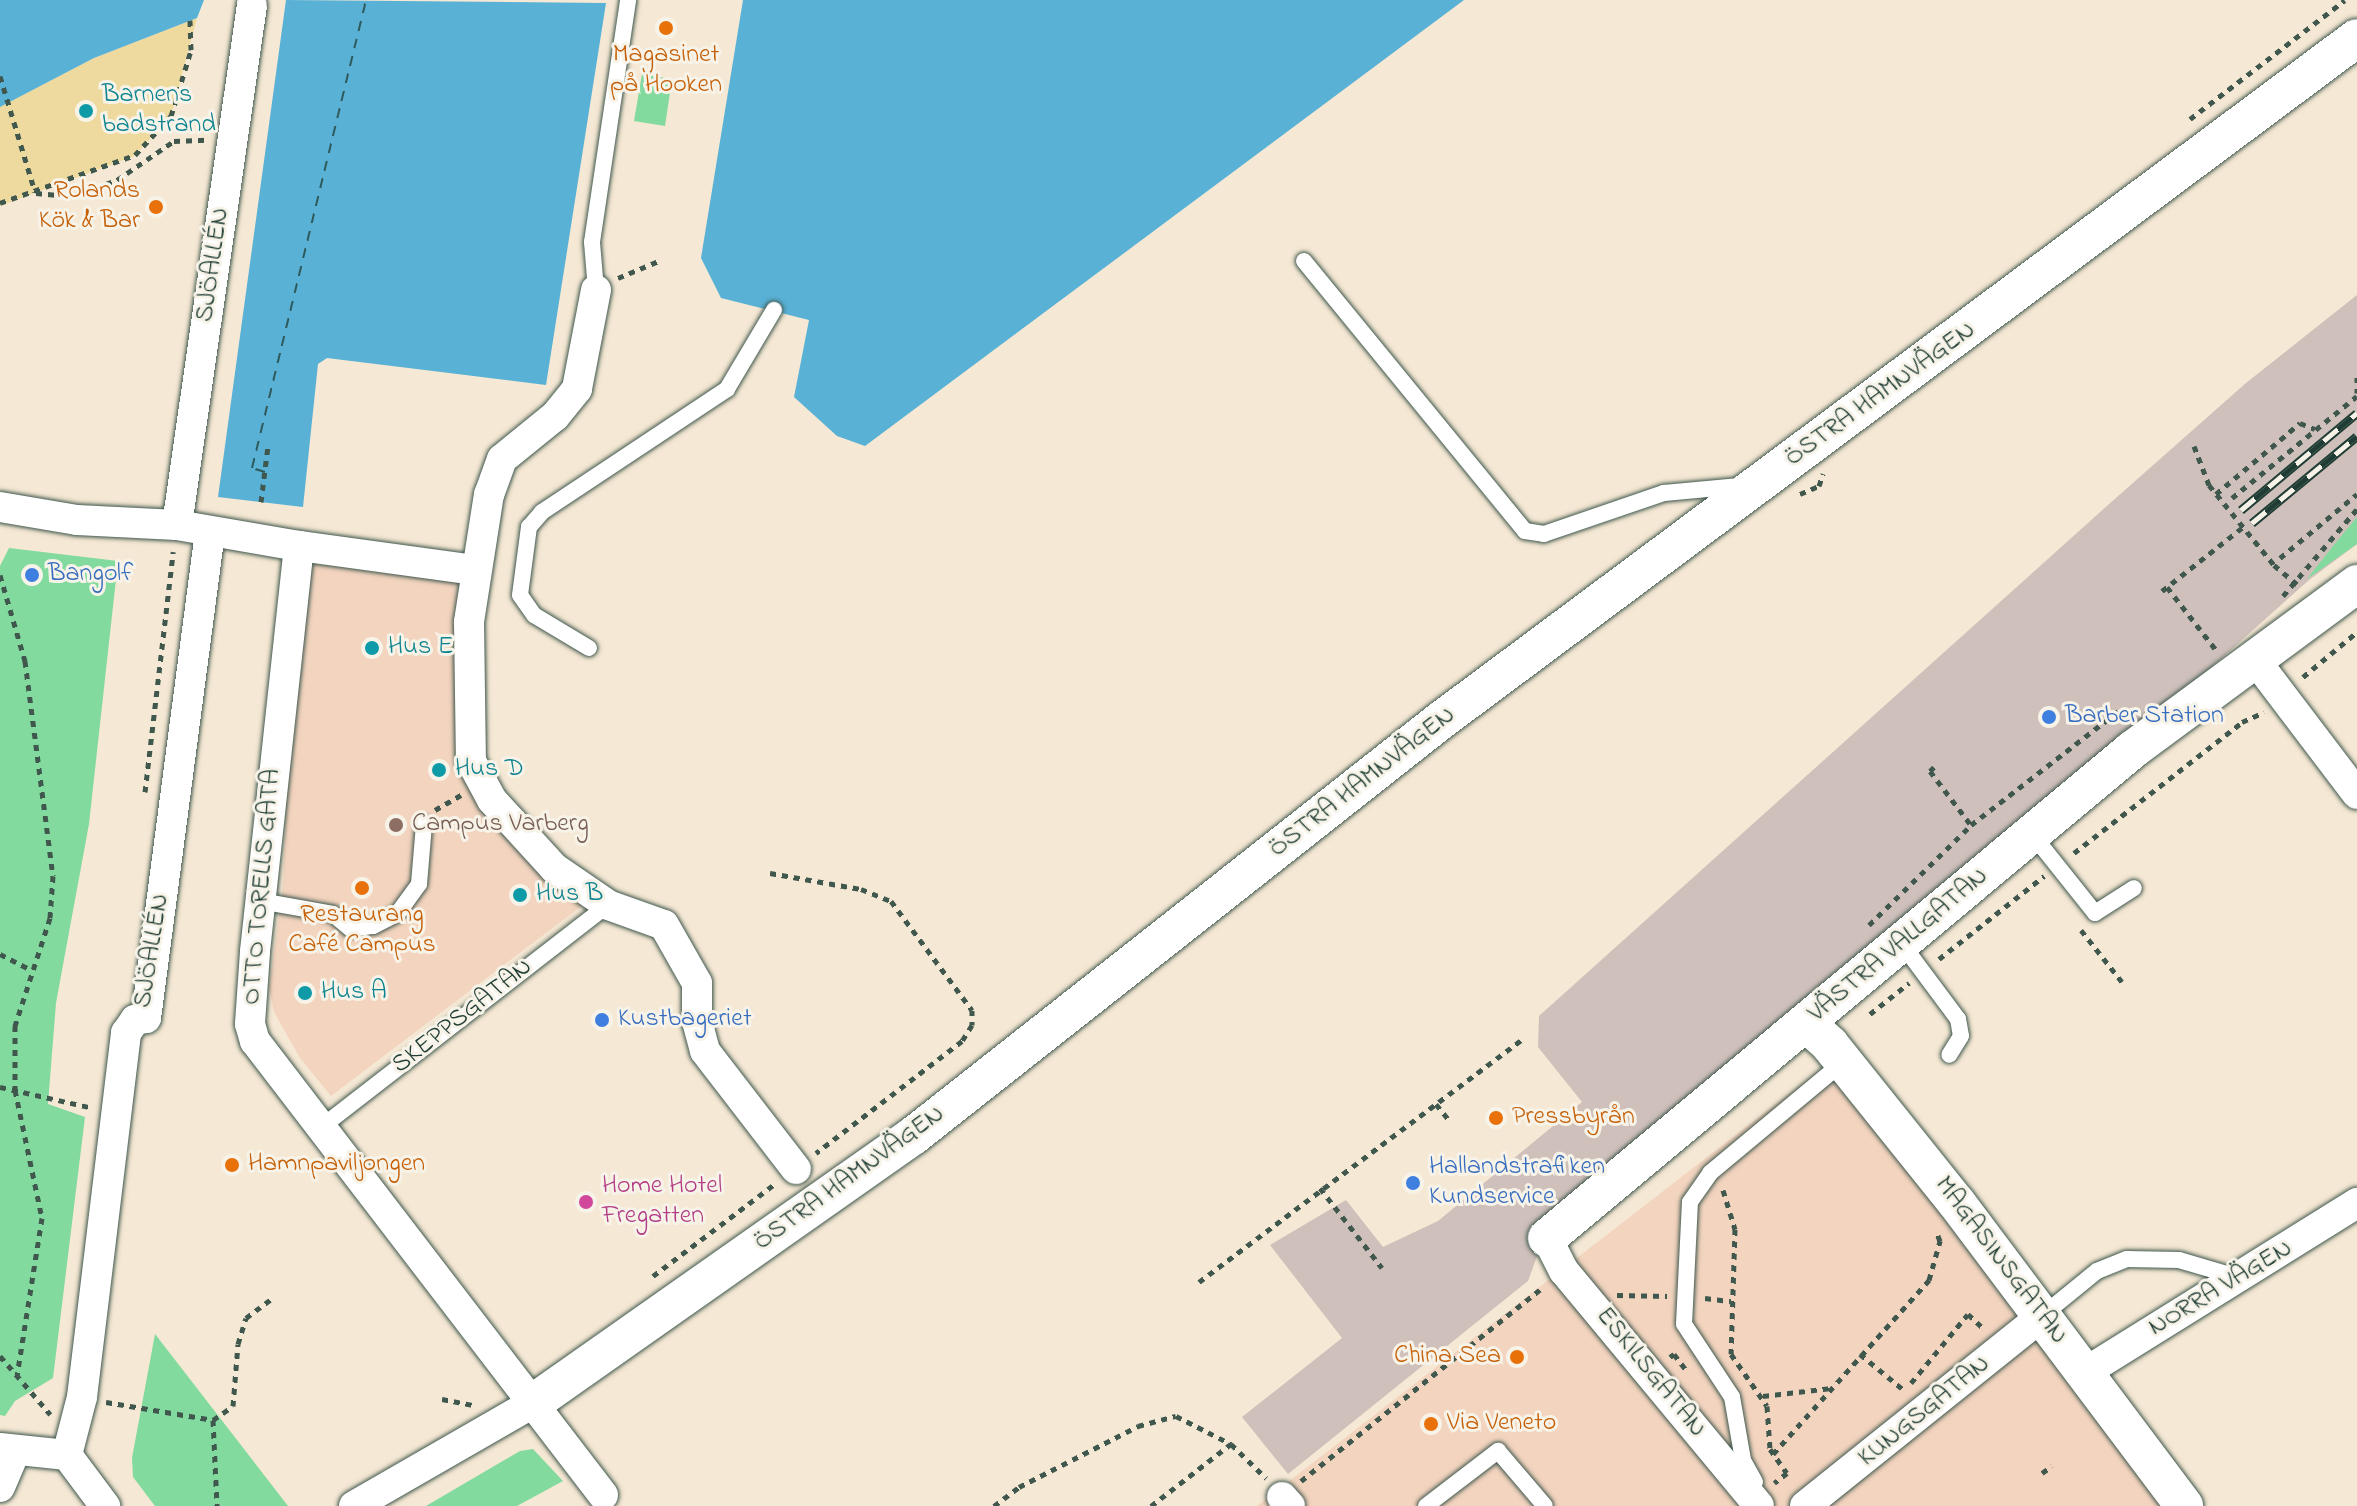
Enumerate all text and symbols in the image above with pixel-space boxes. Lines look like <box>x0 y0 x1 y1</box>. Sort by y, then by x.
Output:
marker: Magasinet på Hooken <box>657 19 675 37</box>
place label: Magasinet på Hooken <box>610 40 722 102</box>
place label: Barnens badstrand <box>102 80 216 142</box>
marker: Barnens badstrand <box>77 102 95 120</box>
place label: Rolands Kök & Bar <box>39 176 140 238</box>
marker: Rolands Kök & Bar <box>147 198 165 216</box>
street label: SJÖALLÉN <box>191 206 237 324</box>
street label: ÖSTRA HAMNVÄGEN <box>1780 315 1982 475</box>
place label: Bangolf <box>48 559 133 591</box>
marker: Bangolf <box>23 566 41 584</box>
place label: Hus E <box>388 632 453 664</box>
marker: Hus E <box>363 639 381 657</box>
street label: ÖSTRA HAMNVÄGEN <box>1264 701 1462 865</box>
place label: Barber Station <box>2065 701 2224 733</box>
marker: Barber Station <box>2040 708 2058 726</box>
place label: Hus D <box>455 754 524 786</box>
marker: Hus D <box>430 761 448 779</box>
street label: OTTO TORELLS GATA <box>237 768 289 1006</box>
place label: Campus Varberg <box>412 809 589 841</box>
marker: Campus Varberg <box>387 816 405 834</box>
street label: VÄSTRA VALLGATAN <box>1803 862 1995 1030</box>
marker: Restaurang Café Campus <box>353 879 371 897</box>
place label: Hus B <box>536 879 603 911</box>
marker: Hus B <box>511 886 529 904</box>
street label: SJÖALLÉN <box>129 892 177 1010</box>
place label: Restaurang Café Campus <box>288 900 436 962</box>
street label: SKEPPSGATAN <box>387 953 539 1081</box>
place label: Hus A <box>321 977 387 1009</box>
marker: Hus A <box>296 984 314 1002</box>
place label: Kustbageriet <box>618 1004 752 1036</box>
marker: Kustbageriet <box>593 1011 611 1029</box>
street label: ÖSTRA HAMNVÄGEN <box>749 1099 951 1259</box>
place label: Pressbyrån <box>1512 1102 1635 1134</box>
marker: Pressbyrån <box>1487 1109 1505 1127</box>
place label: Hamnpaviljongen <box>248 1149 425 1181</box>
place label: Hallandstrafiken Kundservice <box>1429 1152 1605 1214</box>
marker: Hamnpaviljongen <box>223 1156 241 1174</box>
place label: Home Hotel Fregatten <box>602 1171 722 1232</box>
street label: MAGASINSGATAN <box>1927 1171 2073 1351</box>
marker: Hallandstrafiken Kundservice <box>1404 1174 1422 1192</box>
marker: Home Hotel Fregatten <box>577 1193 595 1211</box>
street label: NORRA VÄGEN <box>2143 1234 2299 1344</box>
street label: ESKILSGATAN <box>1588 1302 1712 1444</box>
place label: China Sea <box>1394 1341 1501 1373</box>
marker: China Sea <box>1508 1348 1526 1366</box>
street label: KUNGSGATAN <box>1853 1349 1997 1475</box>
place label: Via Veneto <box>1447 1408 1556 1440</box>
marker: Via Veneto <box>1422 1415 1440 1433</box>

